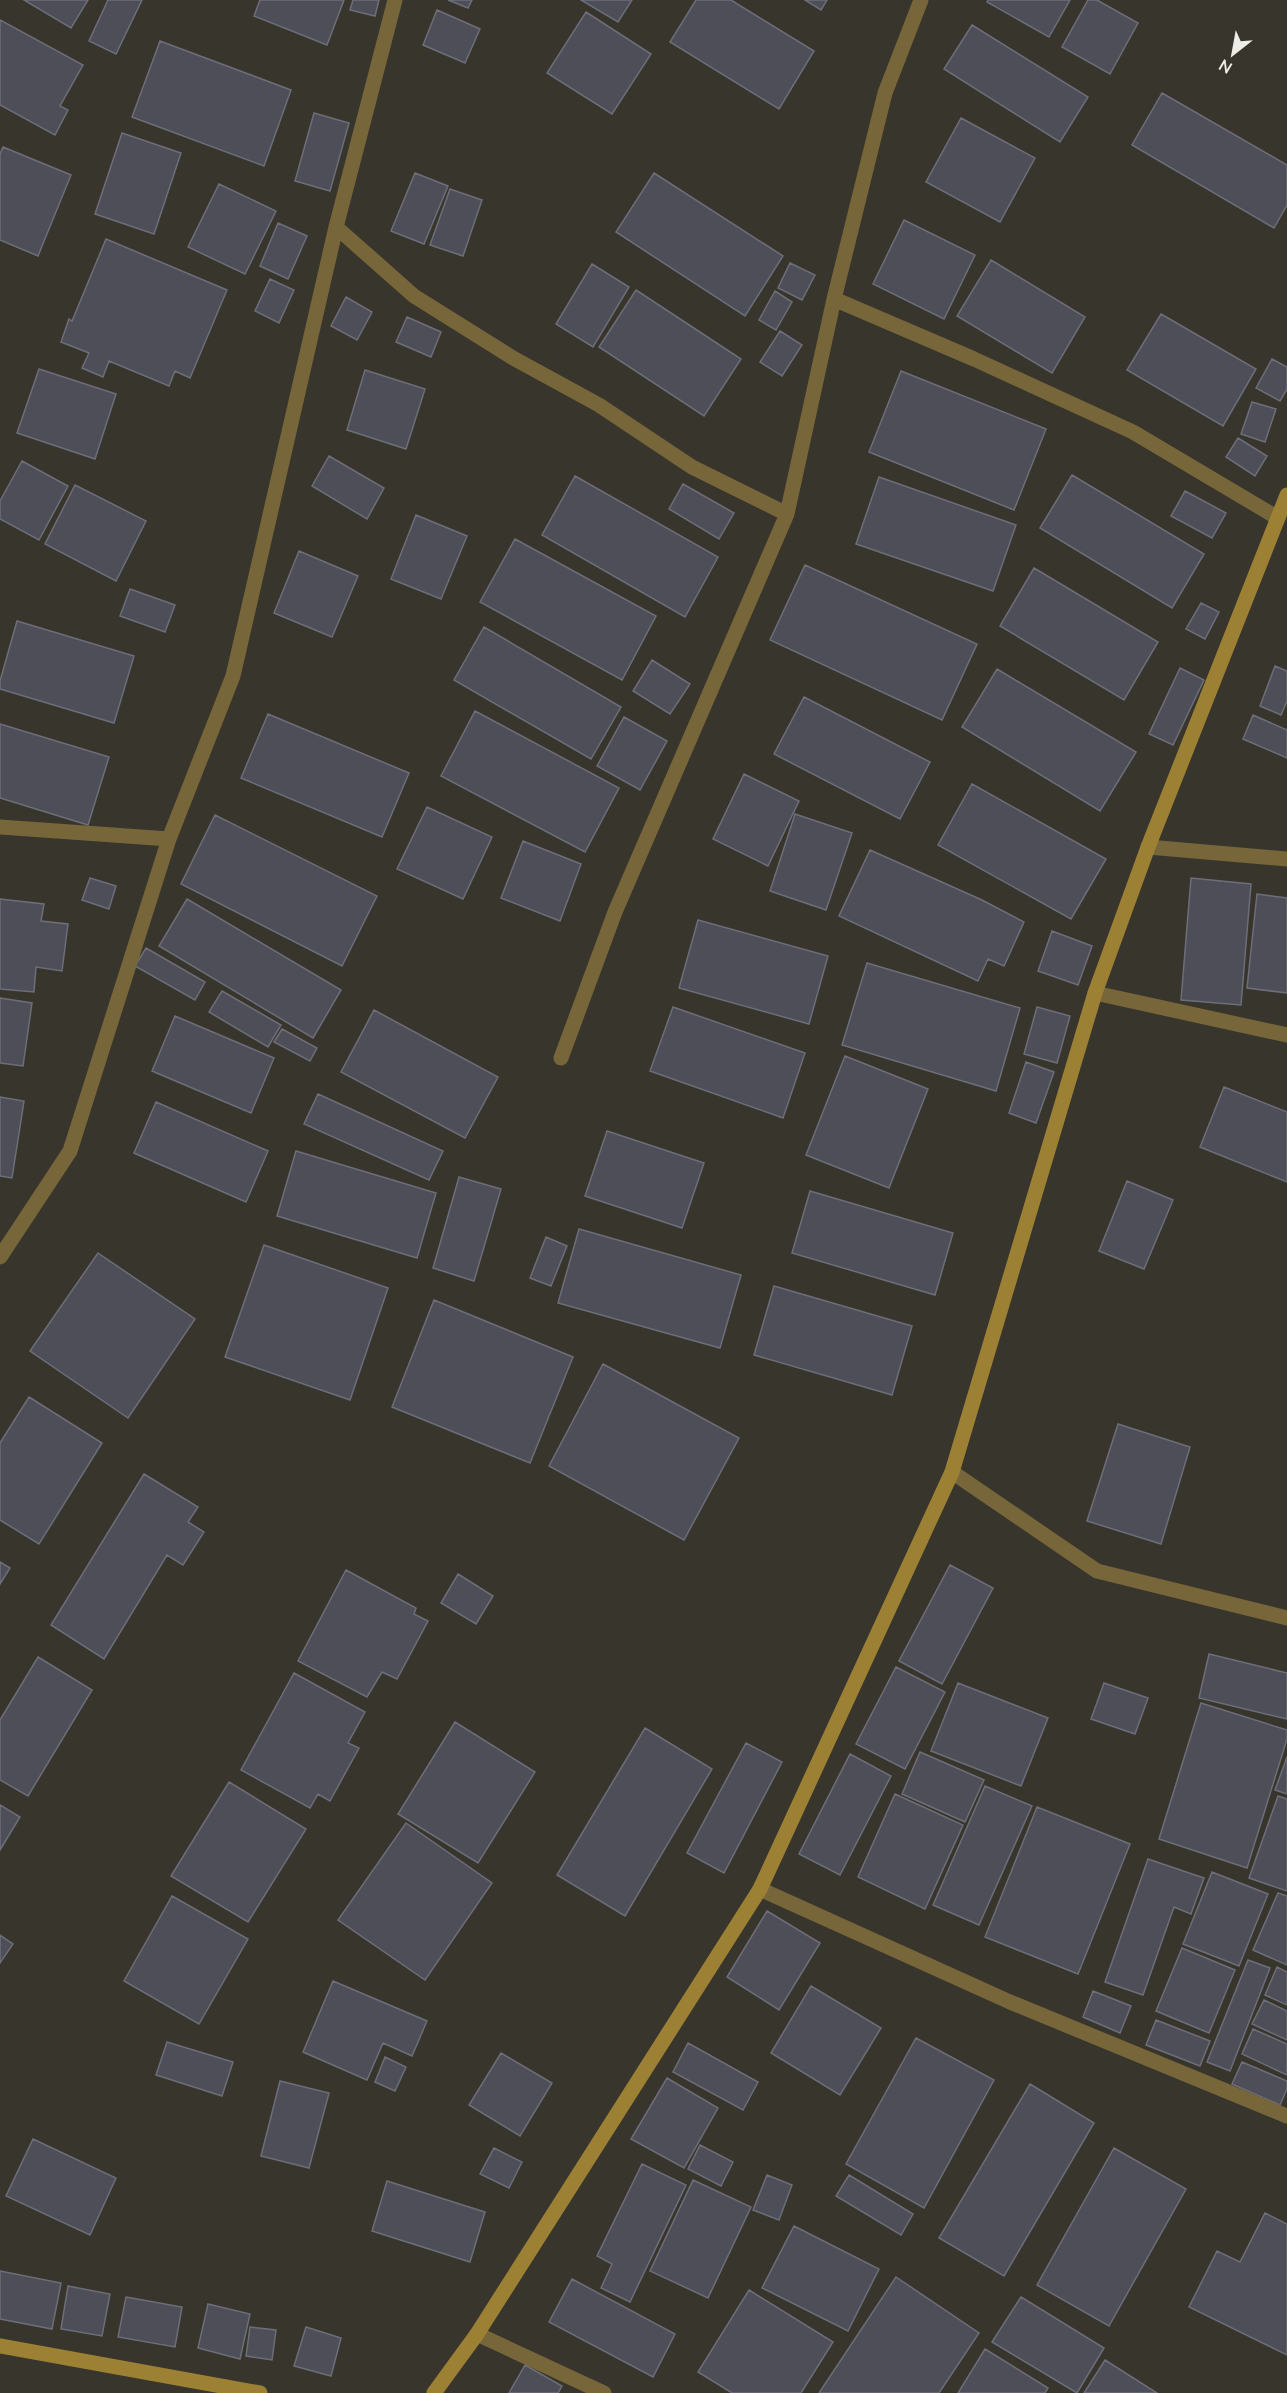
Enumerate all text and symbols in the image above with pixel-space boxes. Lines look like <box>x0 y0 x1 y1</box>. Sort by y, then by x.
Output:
north arrow <box>1203 24 1263 84</box>
text: N <box>1215 53 1237 79</box>

